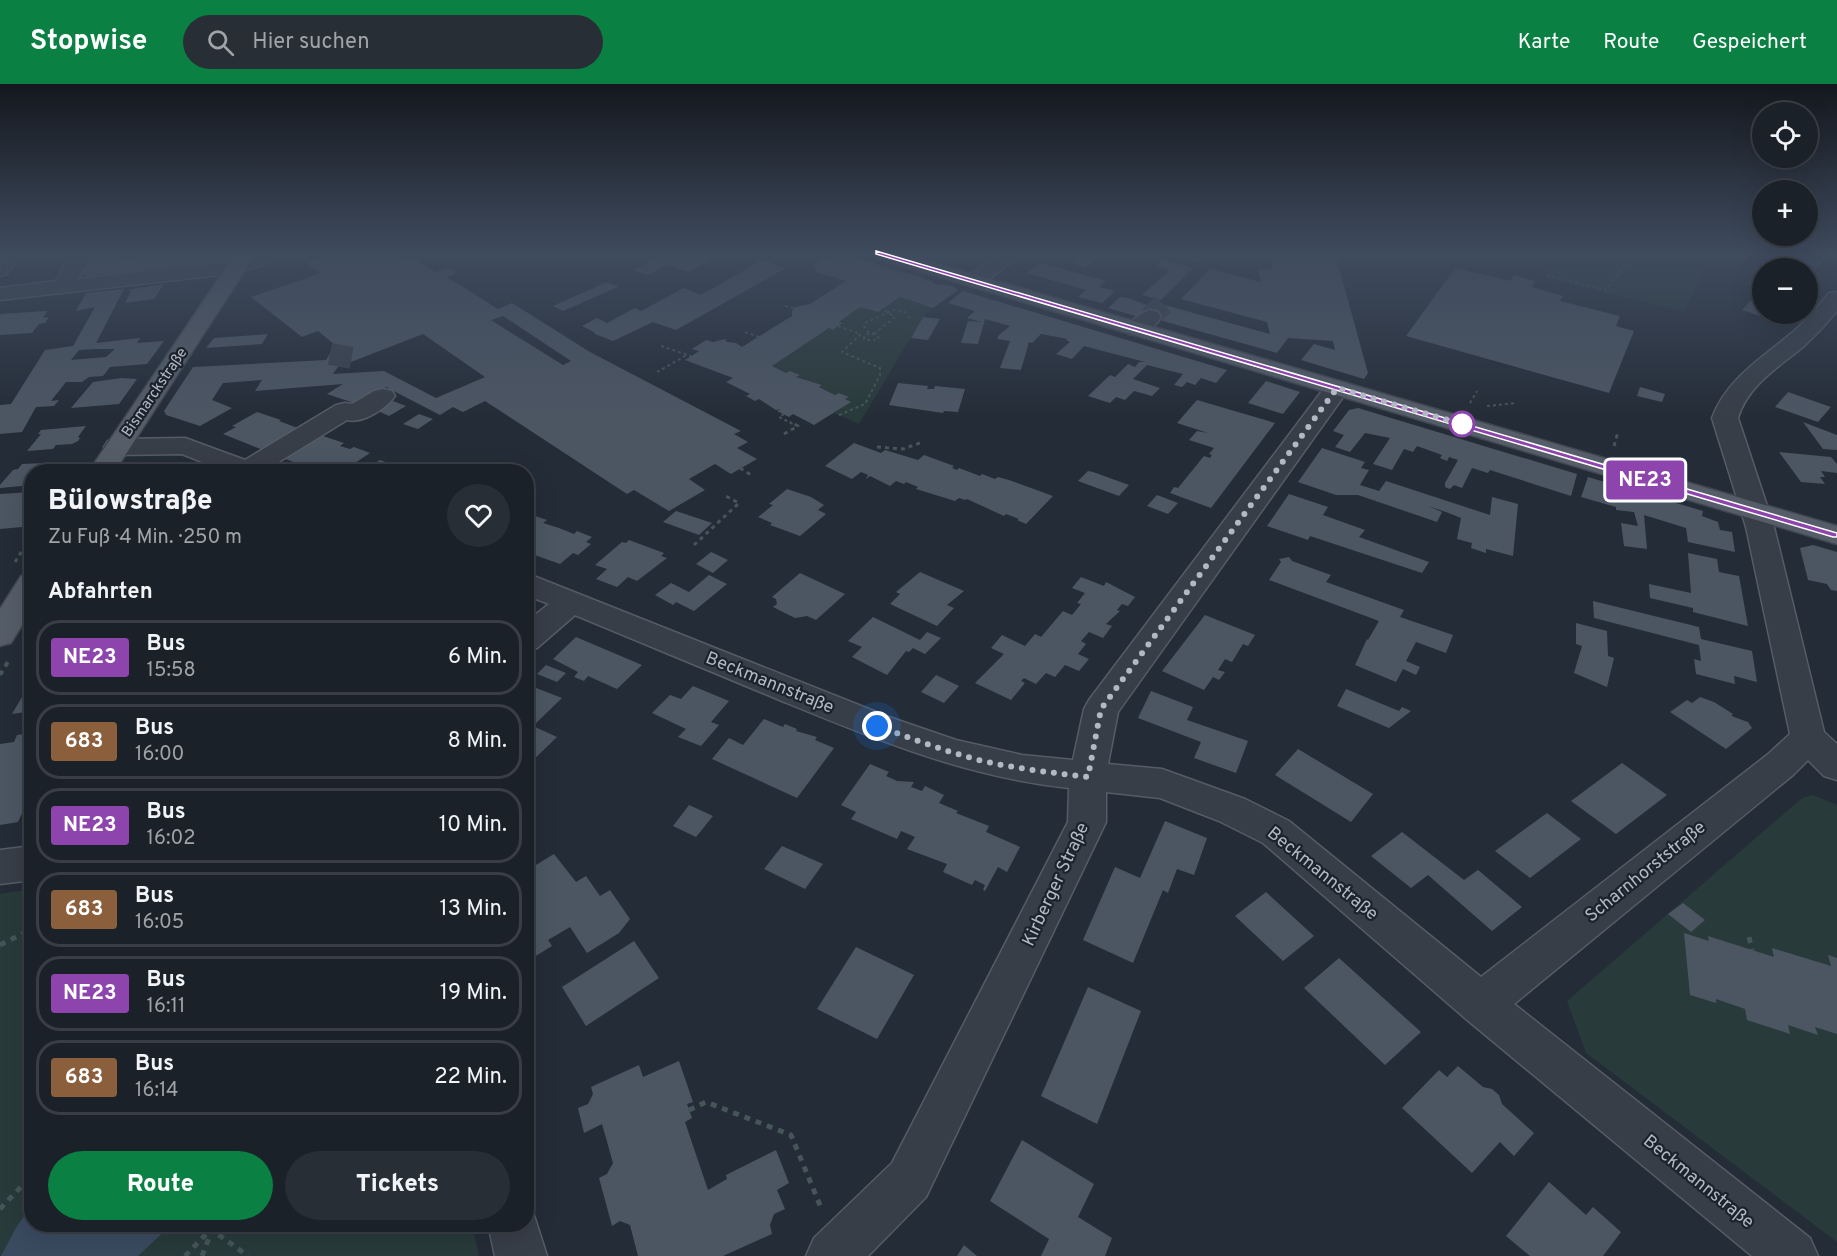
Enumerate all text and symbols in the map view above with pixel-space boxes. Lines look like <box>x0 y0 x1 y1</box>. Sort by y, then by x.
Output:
search box <box>183 15 603 69</box>
text: Stopwise <box>30 24 147 60</box>
icon: search <box>204 26 237 59</box>
text: Hier suchen <box>252 29 370 56</box>
text: Karte <box>1518 29 1570 56</box>
text: Route <box>1603 29 1659 56</box>
text: Gespeichert <box>1692 29 1807 56</box>
map controls <box>1752 102 1818 324</box>
button: locate <box>1752 102 1818 168</box>
button: + <box>1752 180 1818 246</box>
button: − <box>1752 258 1818 324</box>
street label: Bismarckstraße <box>118 344 192 441</box>
unlabelled marker <box>1449 411 1475 437</box>
line badge: NE23 <box>1603 460 1687 500</box>
text: NE23 <box>1618 467 1672 494</box>
text: Bülowstraße <box>48 484 213 520</box>
button: heart <box>447 484 510 547</box>
text: Zu Fuß · 4 Min. · 250 m <box>48 525 242 551</box>
text: Abfahrten <box>48 579 153 606</box>
text: Bus <box>147 631 186 658</box>
text: NE23 <box>63 644 117 671</box>
text: 6 Min. <box>448 644 507 671</box>
street label: Beckmannstraße <box>702 647 837 720</box>
text: 15:58 <box>147 658 196 684</box>
your location <box>862 711 892 741</box>
text: Bus <box>135 715 174 742</box>
text: 683 <box>65 728 103 755</box>
text: 8 Min. <box>448 728 507 755</box>
text: 16:00 <box>135 742 184 768</box>
text: Bus <box>147 799 186 826</box>
text: NE23 <box>63 812 117 839</box>
text: 10 Min. <box>439 812 507 839</box>
street label: Scharnhorststraße <box>1581 816 1711 928</box>
street label: Kirberger Straße <box>1018 819 1095 950</box>
street label: Beckmannstraße <box>1262 822 1382 926</box>
text: 16:02 <box>147 826 196 852</box>
text: Bus <box>135 883 174 910</box>
text: 683 <box>65 896 103 923</box>
text: 13 Min. <box>440 896 507 923</box>
text: 16:05 <box>135 910 184 936</box>
text: Bus <box>147 967 186 994</box>
text: NE23 <box>63 980 117 1007</box>
text: 19 Min. <box>440 980 507 1007</box>
text: 16:11 <box>147 994 185 1020</box>
text: Bus <box>135 1051 174 1078</box>
text: 683 <box>65 1064 103 1091</box>
text: 22 Min. <box>434 1064 507 1091</box>
text: 16:14 <box>135 1078 178 1104</box>
street label: Beckmannstraße <box>1638 1130 1758 1234</box>
button: Route <box>48 1151 273 1220</box>
button: Tickets <box>285 1151 510 1220</box>

